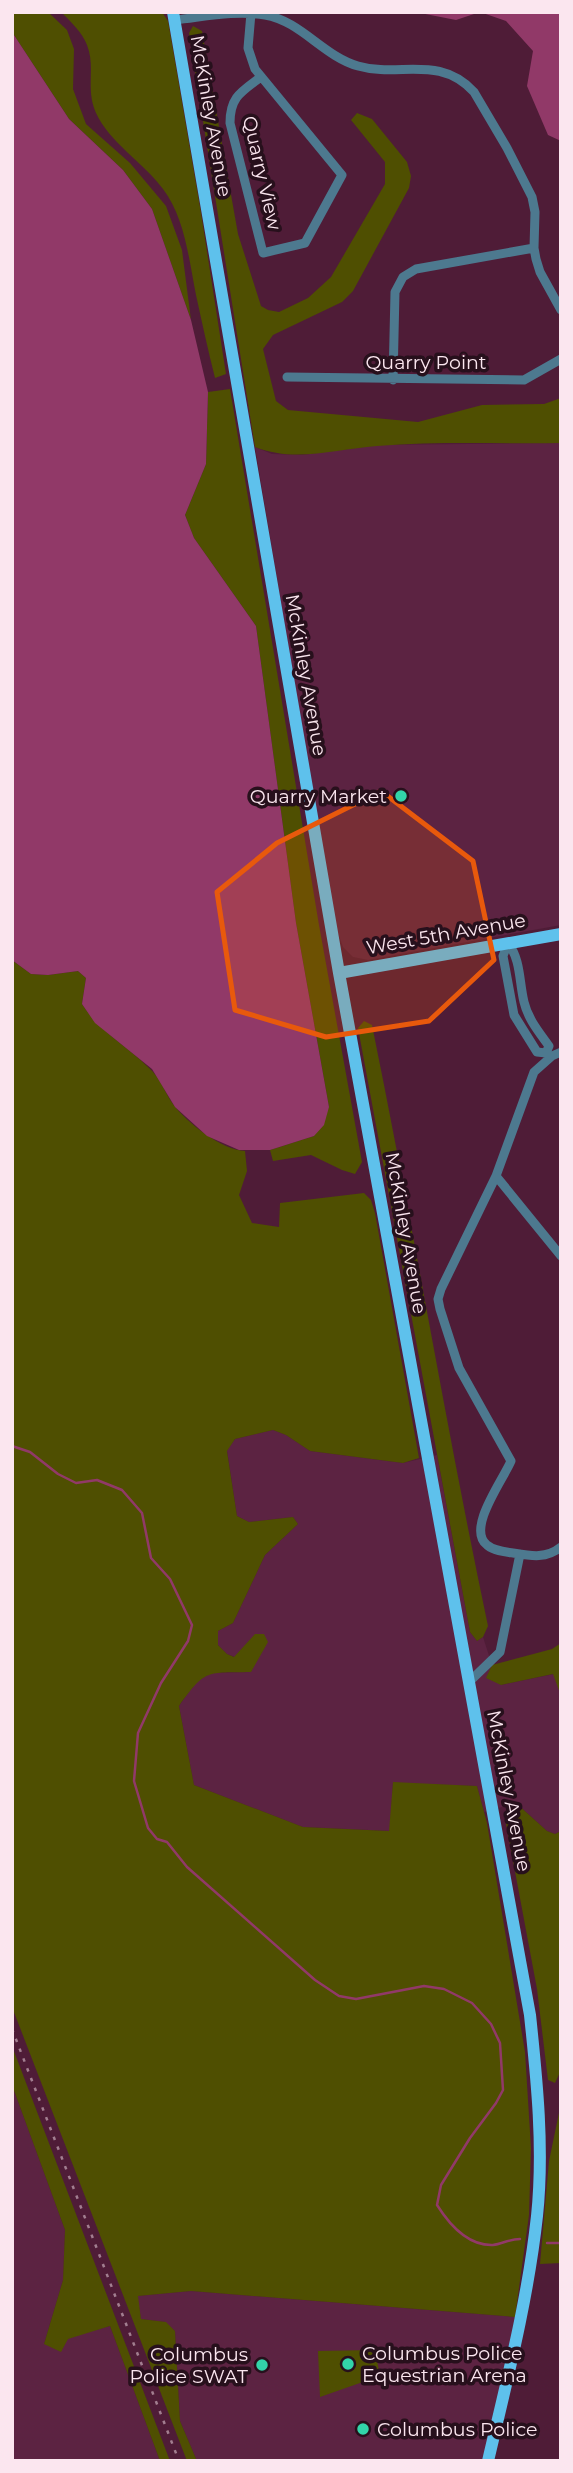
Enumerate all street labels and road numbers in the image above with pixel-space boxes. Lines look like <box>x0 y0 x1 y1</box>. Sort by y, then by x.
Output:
street label: McKinley Avenue <box>185 33 237 199</box>
street label: Quarry View <box>238 114 286 232</box>
street label: Quarry Point <box>365 351 487 374</box>
street label: McKinley Avenue <box>280 592 332 758</box>
street label: West 5th Avenue <box>364 909 528 959</box>
street label: McKinley Avenue <box>380 1150 432 1316</box>
street label: McKinley Avenue <box>482 1708 536 1874</box>

